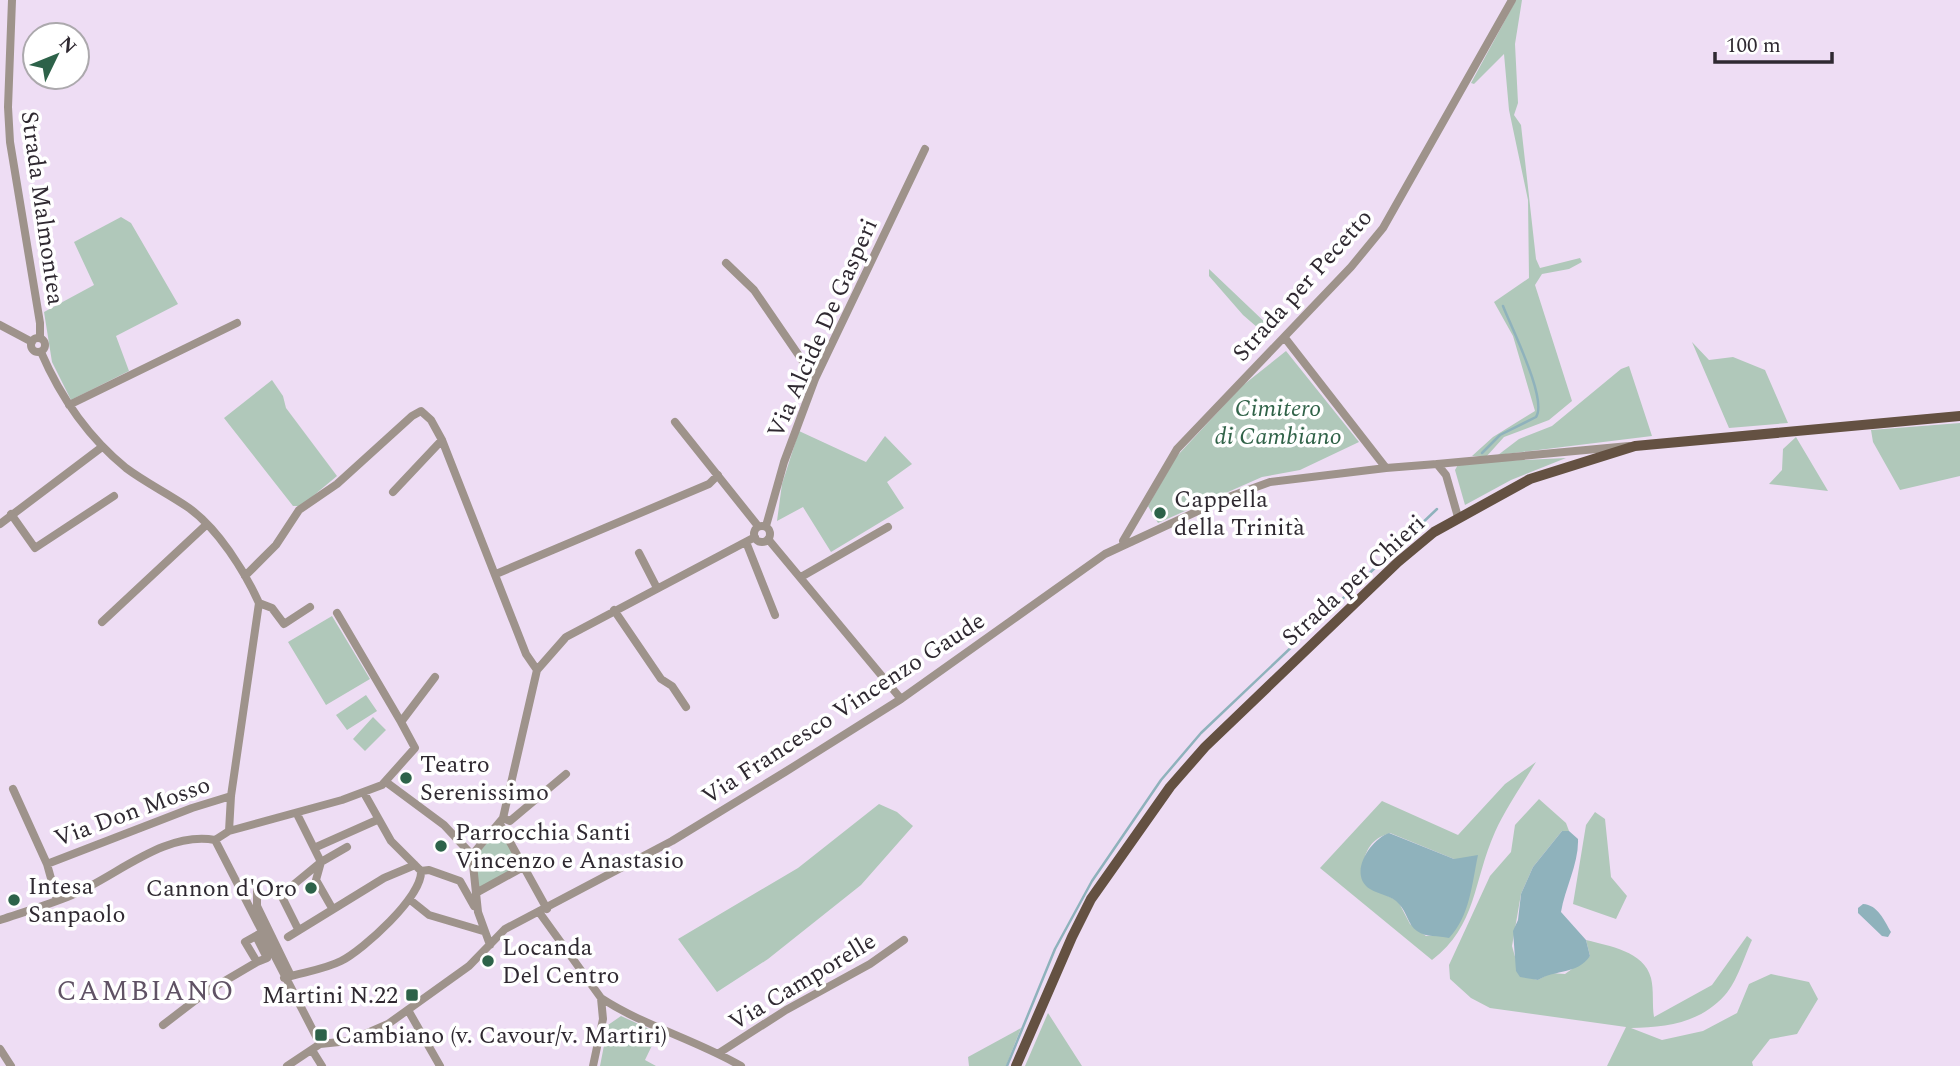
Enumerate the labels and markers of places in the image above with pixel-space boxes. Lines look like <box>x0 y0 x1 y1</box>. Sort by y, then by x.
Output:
place label: Cappella della Trinità <box>1174 482 1305 546</box>
marker: Cappella della Trinità <box>1152 505 1168 521</box>
place label: Teatro Serenissimo <box>420 747 549 811</box>
marker: Teatro Serenissimo <box>398 770 414 786</box>
place label: Parrocchia Santi Vincenzo e Anastasio <box>455 815 684 879</box>
marker: Parrocchia Santi Vincenzo e Anastasio <box>433 838 449 854</box>
place label: Intesa Sanpaolo <box>28 869 125 933</box>
place label: Cannon d'Oro <box>146 871 297 907</box>
marker: Cannon d'Oro <box>303 880 319 896</box>
marker: Intesa Sanpaolo <box>6 892 22 908</box>
place label: Locanda Del Centro <box>502 930 620 994</box>
marker: Locanda Del Centro <box>480 953 496 969</box>
place label: Martini N.22 <box>262 978 398 1014</box>
marker: Martini N.22 <box>404 987 420 1003</box>
place label: Cambiano (v. Cavour/v. Martiri) <box>335 1018 667 1054</box>
marker: Cambiano (v. Cavour/v. Martiri) <box>313 1027 329 1043</box>

